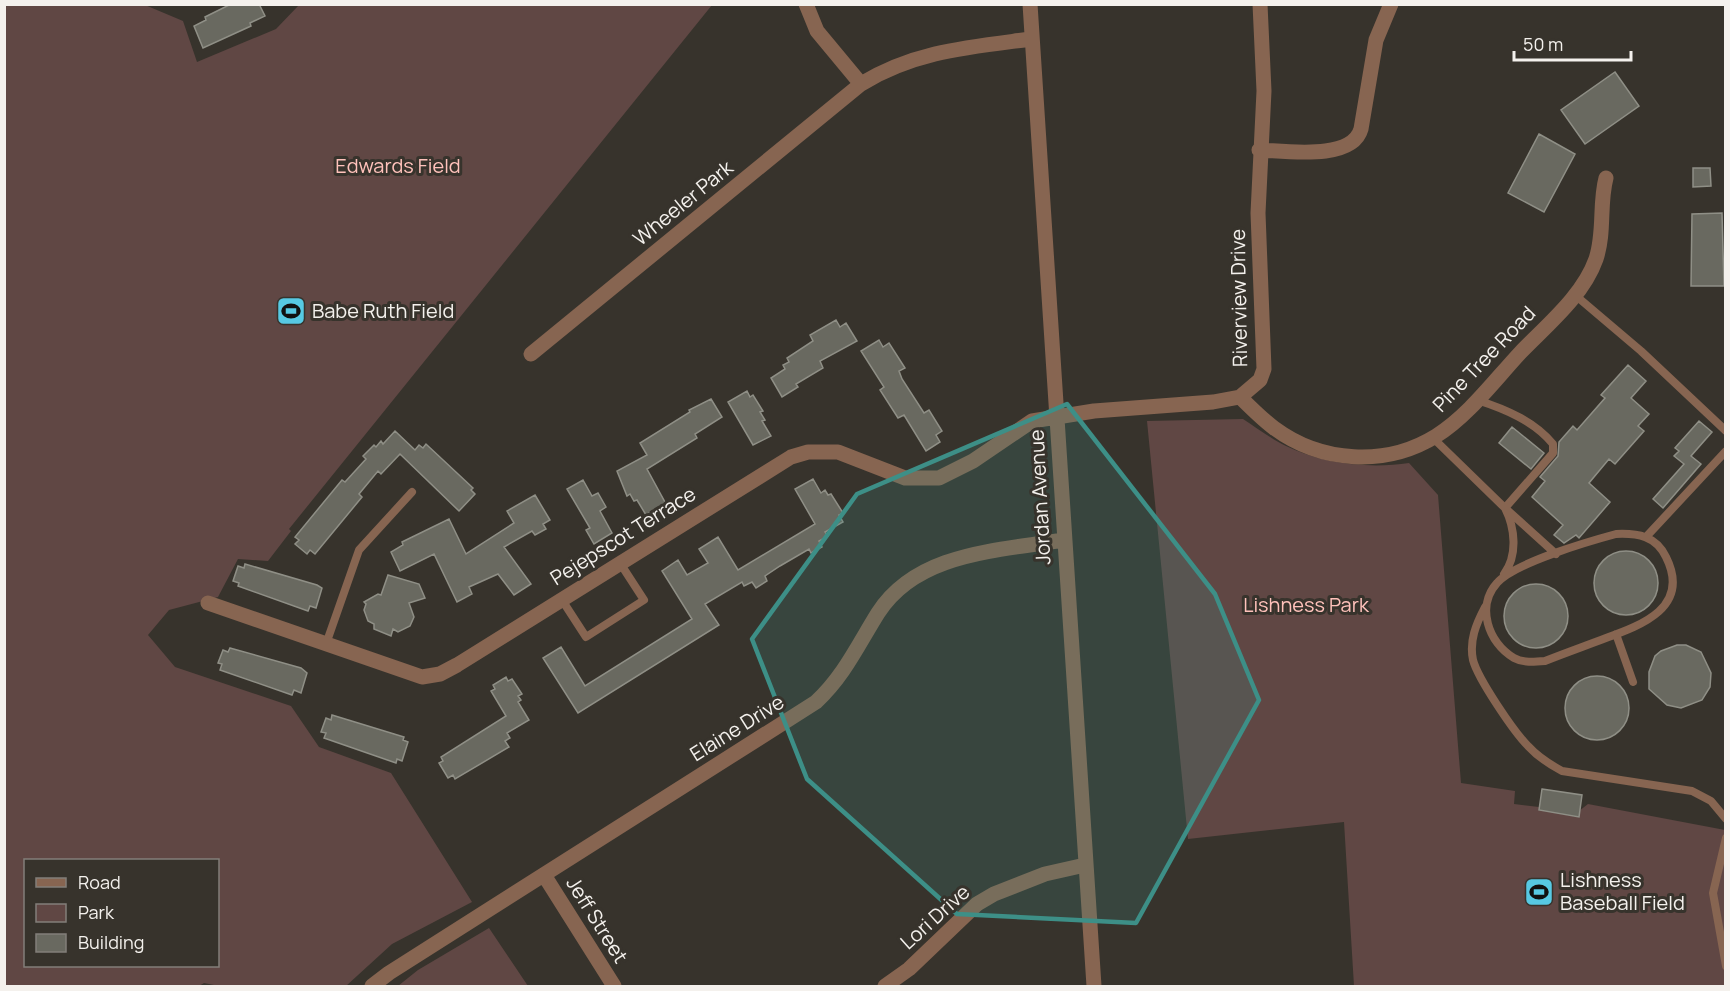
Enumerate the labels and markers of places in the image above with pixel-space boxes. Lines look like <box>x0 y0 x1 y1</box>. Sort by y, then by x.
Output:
sports icon: Babe Ruth Field <box>275 295 307 327</box>
place label: Babe Ruth Field <box>312 297 454 324</box>
place label: Lishness Baseball Field <box>1560 866 1685 916</box>
sports icon: Lishness Baseball Field <box>1523 876 1555 908</box>

